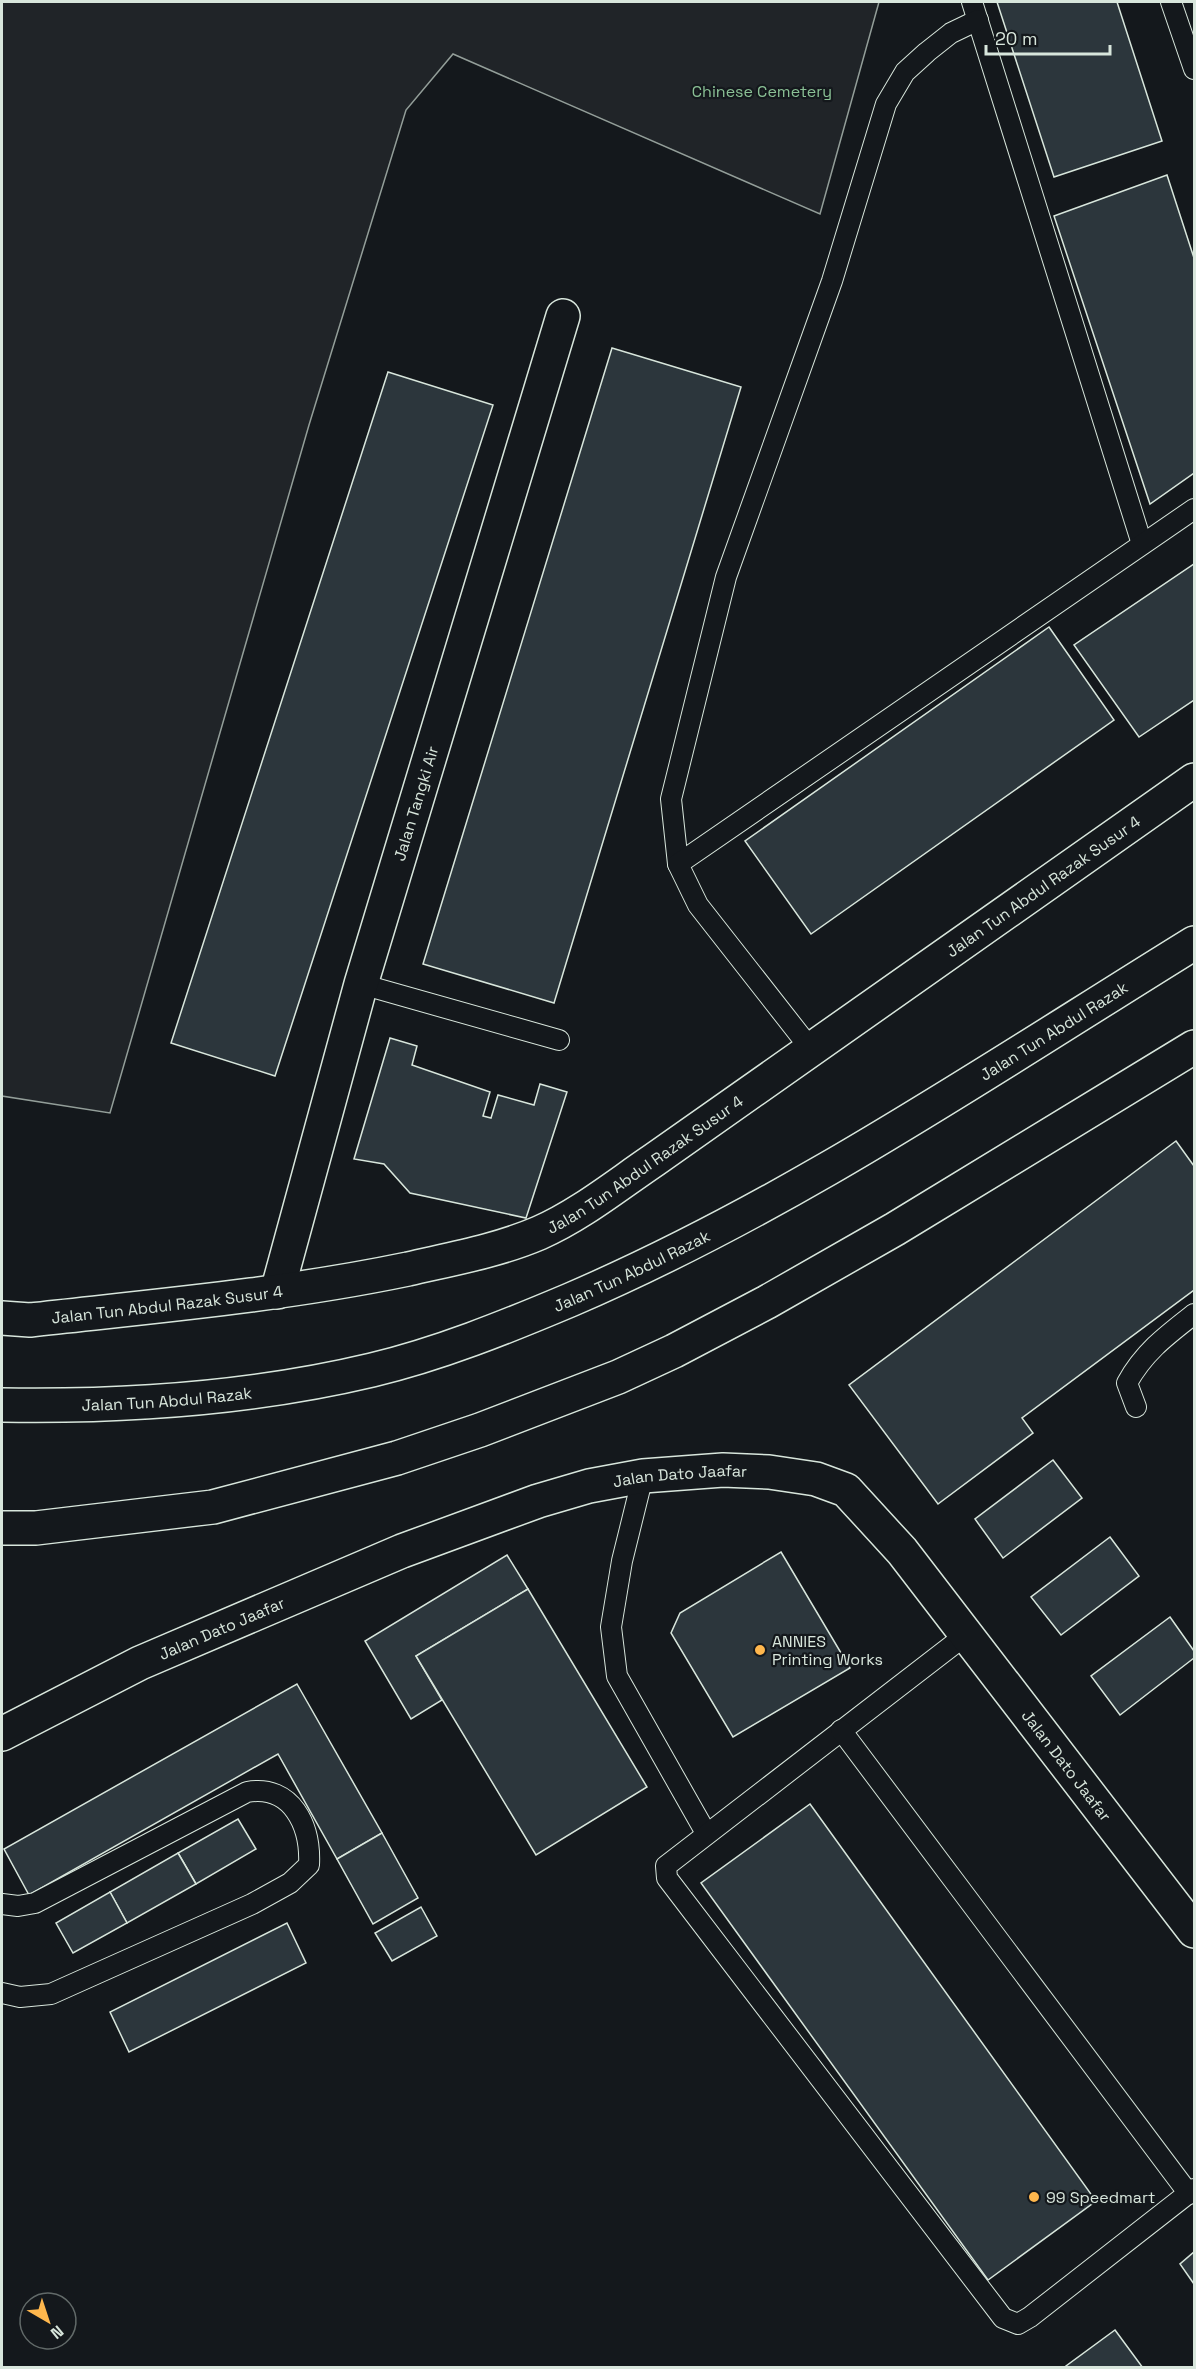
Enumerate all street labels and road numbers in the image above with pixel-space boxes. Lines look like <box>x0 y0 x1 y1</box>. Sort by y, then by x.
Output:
street label: Jalan Tangki Air <box>389 744 443 863</box>
street label: Jalan Tun Abdul Razak Susur 4 <box>942 811 1145 962</box>
street label: Jalan Tun Abdul Razak <box>976 977 1132 1086</box>
street label: Jalan Tun Abdul Razak Susur 4 <box>543 1091 747 1239</box>
street label: Jalan Tun Abdul Razak <box>550 1225 714 1317</box>
street label: Jalan Tun Abdul Razak Susur 4 <box>50 1281 284 1329</box>
street label: Jalan Tun Abdul Razak <box>81 1382 254 1416</box>
street label: Jalan Dato Jaafar <box>611 1460 748 1492</box>
street label: Jalan Dato Jaafar <box>156 1592 288 1665</box>
street label: Jalan Dato Jaafar <box>1017 1706 1116 1826</box>

